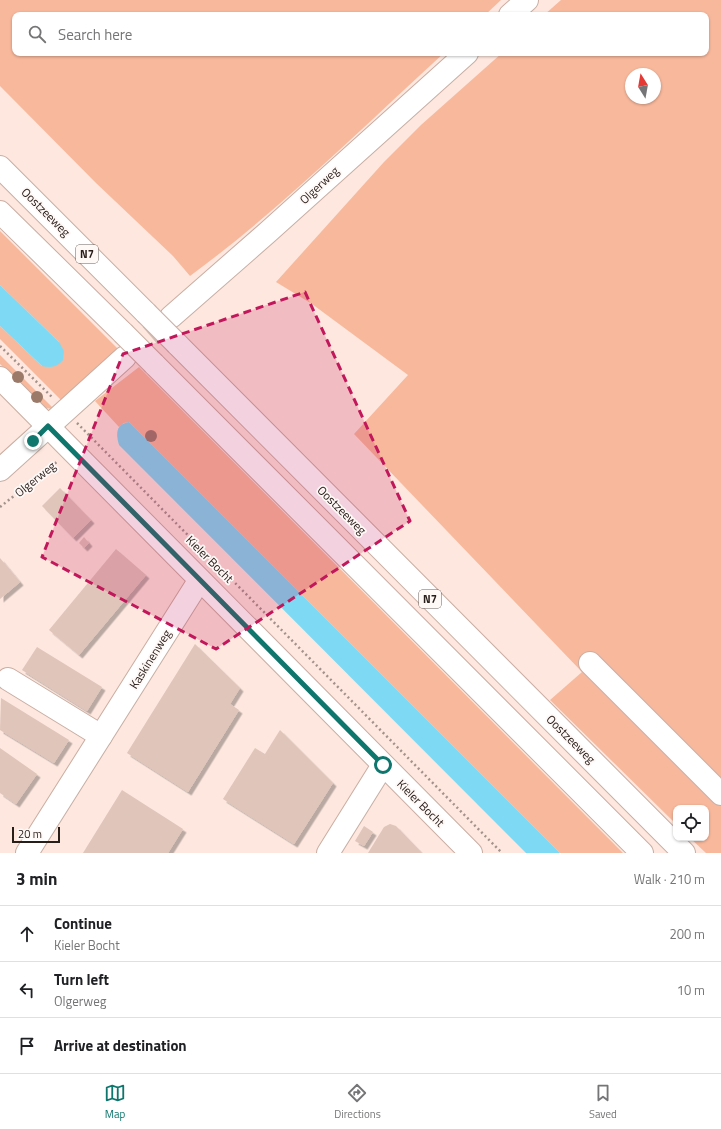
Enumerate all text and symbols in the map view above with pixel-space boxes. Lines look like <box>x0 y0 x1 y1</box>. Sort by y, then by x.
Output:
search box <box>12 12 709 56</box>
icon: search <box>26 23 48 45</box>
text: Search here <box>58 23 132 46</box>
north arrow <box>625 68 661 104</box>
street label: Olgerweg <box>295 162 343 208</box>
street label: Oostzeeweg <box>17 183 75 241</box>
road number: N7 <box>76 245 98 263</box>
route end <box>24 432 42 450</box>
street label: Olgerweg <box>10 456 60 502</box>
street label: Oostzeeweg <box>313 481 371 539</box>
street label: Kieler Bocht <box>182 531 239 588</box>
road number: N7 <box>419 590 441 608</box>
street label: Kaskinenweg <box>124 626 176 692</box>
street label: Oostzeeweg <box>542 710 600 768</box>
route start <box>374 756 392 774</box>
street label: Kieler Bocht <box>393 775 450 832</box>
map controls <box>673 805 709 841</box>
button: locate <box>673 805 709 841</box>
scale bar <box>12 825 60 844</box>
text: 20 m <box>18 826 42 842</box>
text: 3 min <box>16 866 57 892</box>
text: Walk · 210 m <box>634 869 705 889</box>
text: Continue <box>54 912 112 935</box>
icon: ahead <box>16 923 38 945</box>
text: 200 m <box>669 924 705 944</box>
text: Kieler Bocht <box>54 935 120 955</box>
text: Turn left <box>54 968 109 991</box>
icon: left <box>16 979 38 1001</box>
text: 10 m <box>677 980 705 1000</box>
text: Olgerweg <box>54 991 106 1011</box>
text: Arrive at destination <box>54 1034 187 1057</box>
icon: arrive <box>16 1035 38 1057</box>
tab: Map <box>104 1082 126 1122</box>
tab: Directions <box>334 1082 381 1122</box>
tab: Saved <box>589 1082 617 1122</box>

